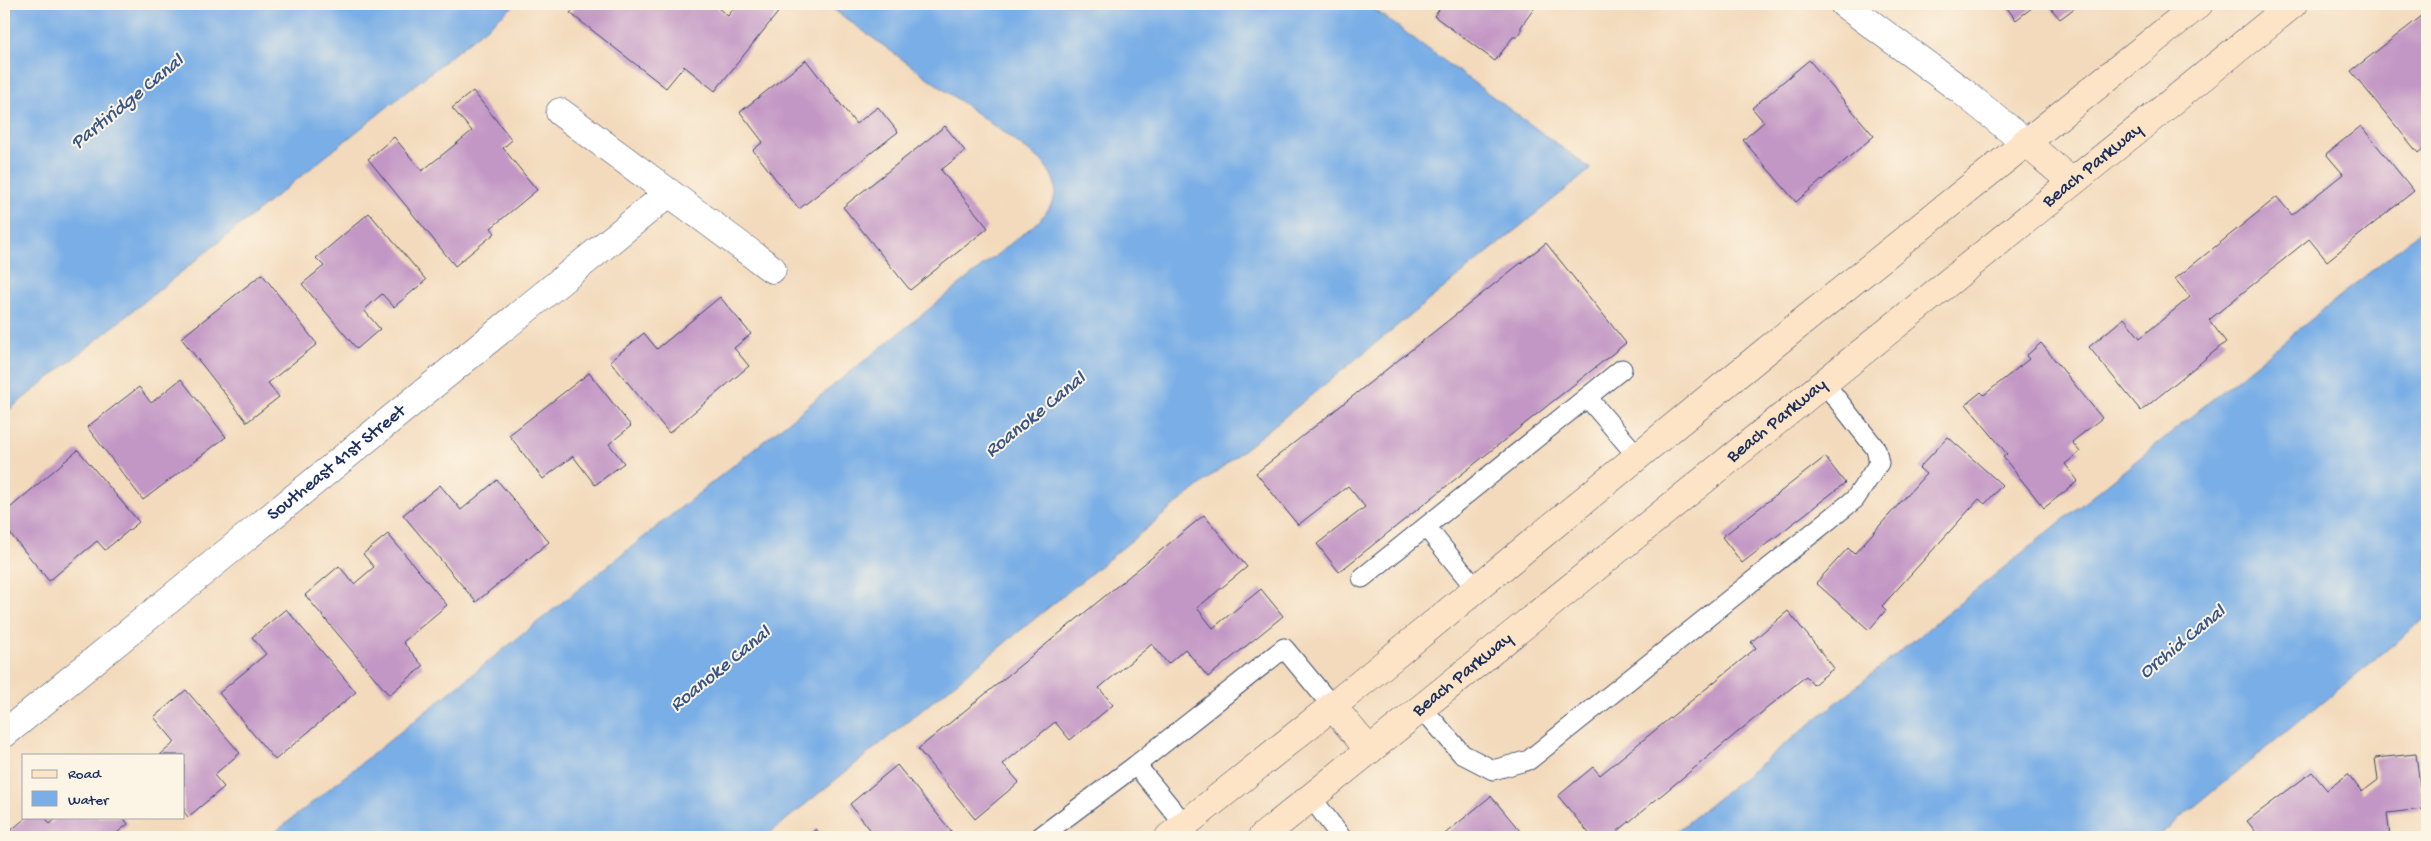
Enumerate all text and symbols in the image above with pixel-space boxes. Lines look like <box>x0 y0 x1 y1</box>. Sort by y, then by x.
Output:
water label: Partiridge Canal <box>67 50 190 155</box>
street label: Beach Parkway <box>2037 118 2148 214</box>
water label: Roanoke Canal <box>981 367 1092 464</box>
street label: Beach Parkway <box>1721 373 1832 469</box>
street label: Southeast 41st Street <box>263 399 412 526</box>
water label: Orchid Canal <box>2135 600 2232 685</box>
water label: Roanoke Canal <box>666 621 777 718</box>
street label: Beach Parkway <box>1407 627 1518 723</box>
legend <box>22 754 185 818</box>
text: Road <box>68 766 102 784</box>
text: Water <box>68 792 110 810</box>

